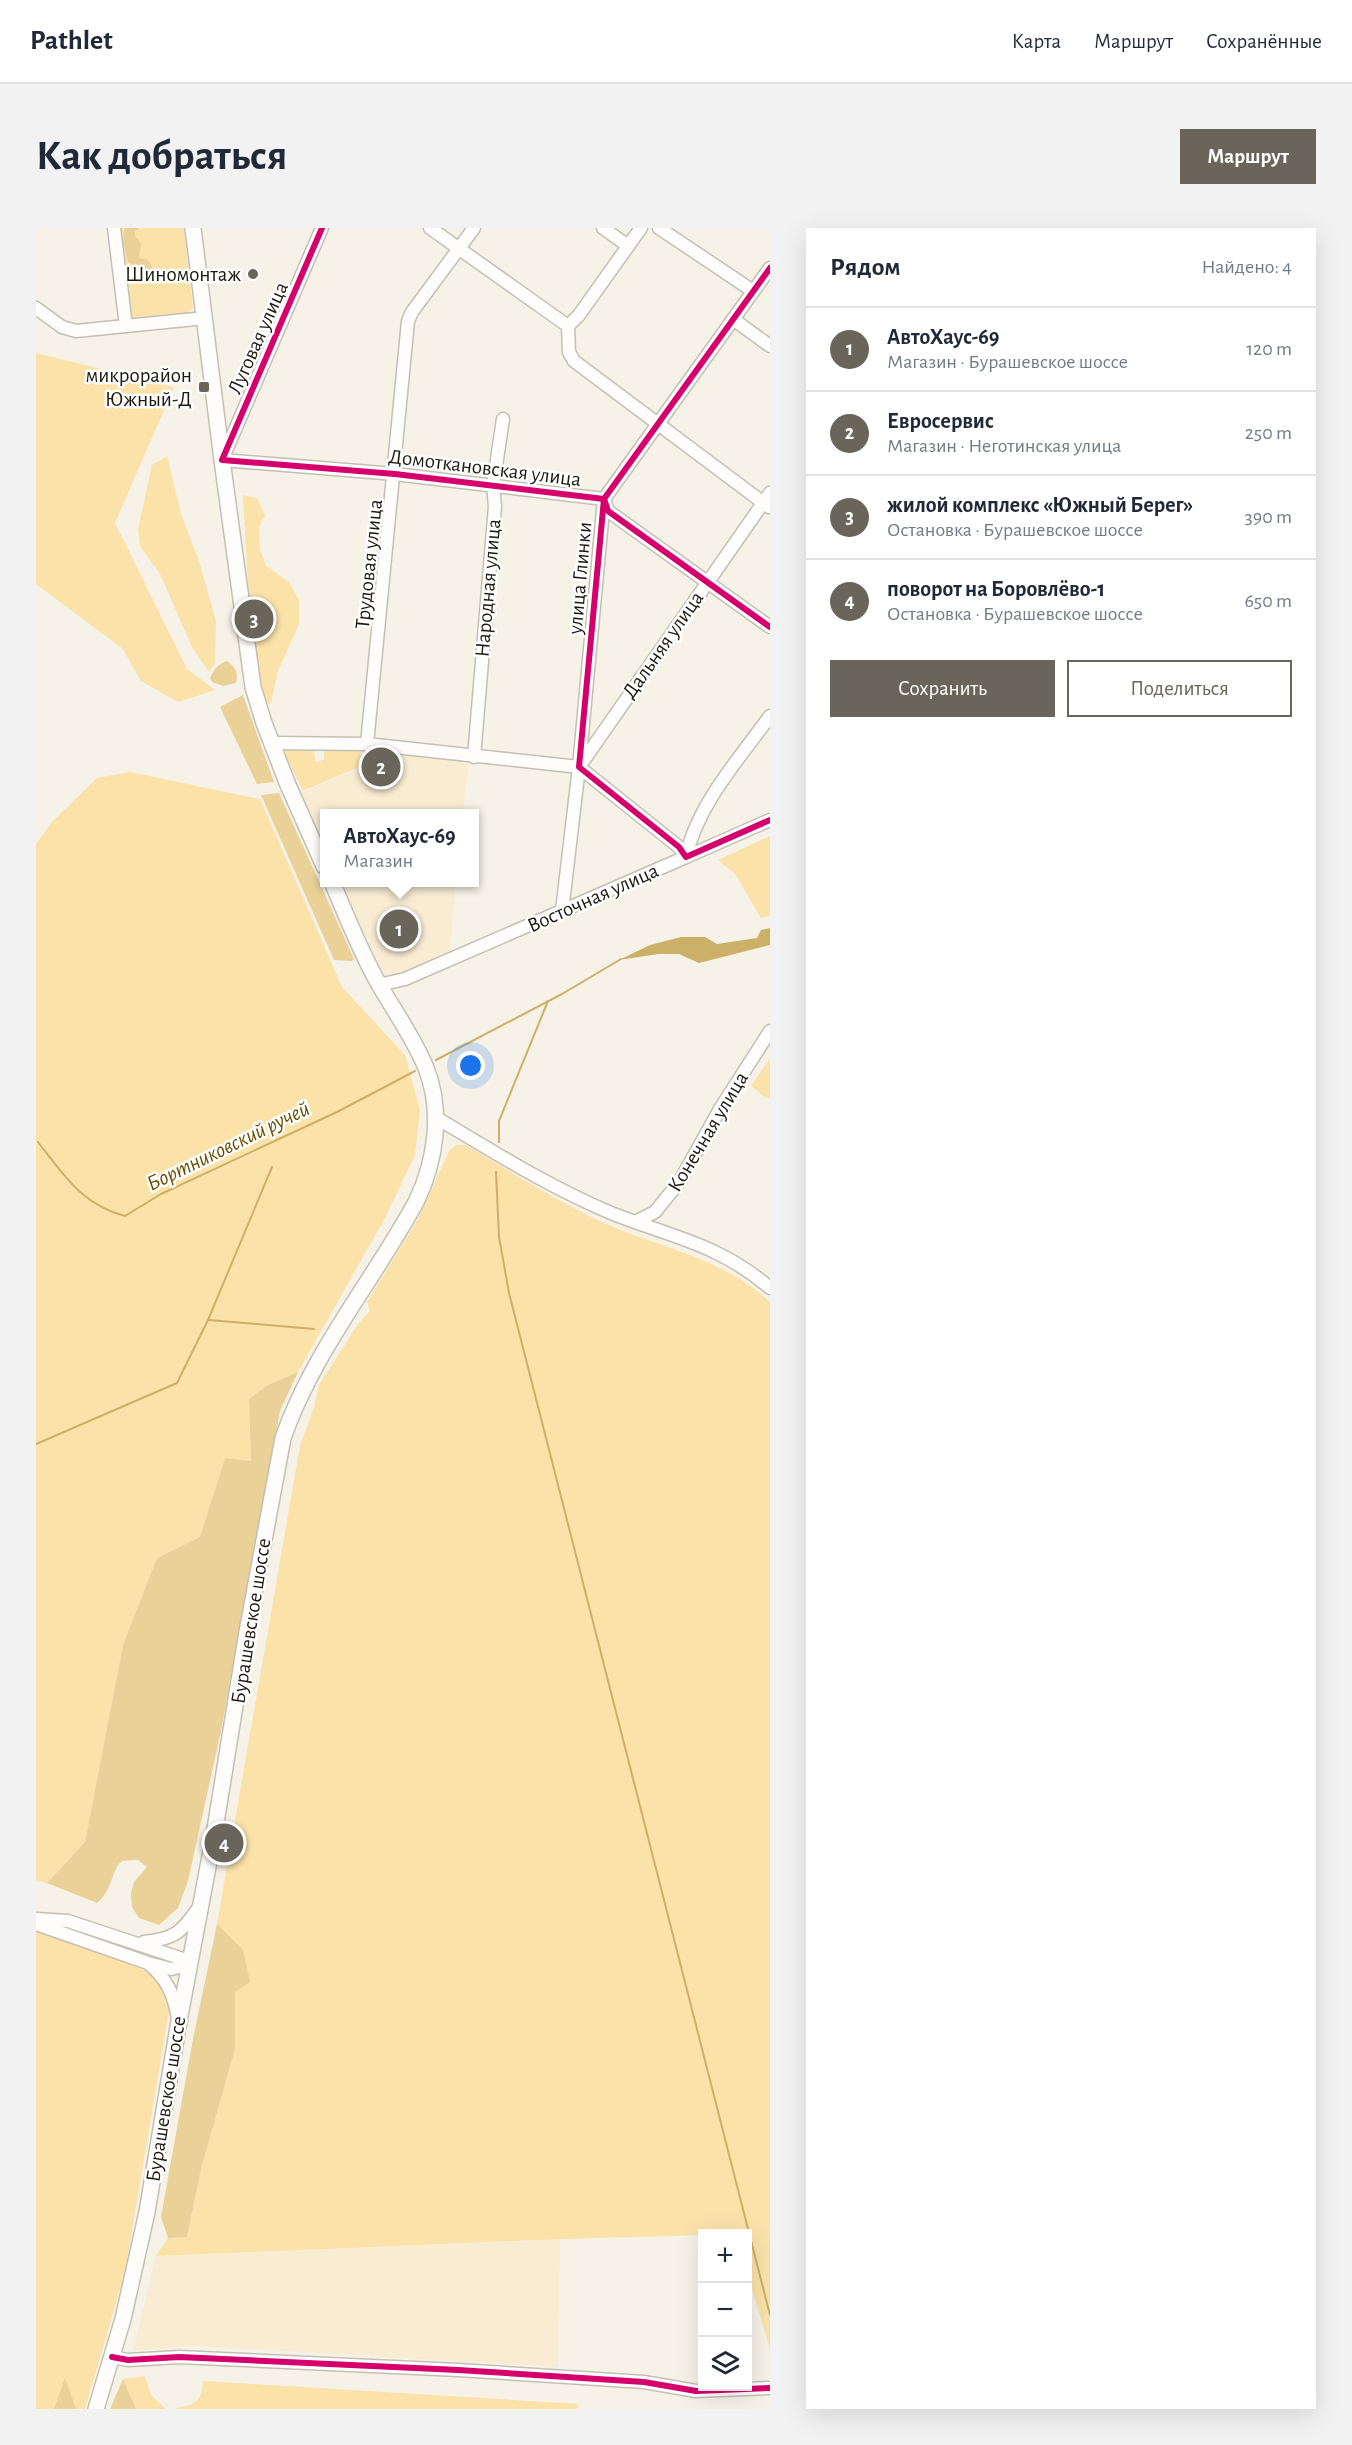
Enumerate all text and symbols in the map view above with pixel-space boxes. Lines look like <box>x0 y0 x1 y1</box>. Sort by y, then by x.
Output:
text: Pathlet <box>30 27 113 55</box>
text: Карта <box>1012 31 1061 52</box>
text: Маршрут <box>1094 31 1173 52</box>
text: Сохранённые <box>1206 31 1322 52</box>
button: Маршрут <box>1180 129 1316 184</box>
text: Как добраться <box>36 135 287 177</box>
text: Рядом <box>830 254 901 280</box>
text: Найдено: 4 <box>1202 257 1292 277</box>
place label: Шиномонтаж <box>125 264 241 285</box>
marker: Шиномонтаж <box>246 267 260 281</box>
street label: Луговая улица <box>224 279 292 397</box>
text: АвтоХаус-69 <box>887 326 1000 348</box>
text: 1 <box>846 339 853 359</box>
text: 120 m <box>1246 339 1292 359</box>
text: Магазин · Бурашевское шоссе <box>887 352 1128 372</box>
place label: микрорайон Южный-Д <box>86 365 192 410</box>
marker: микрорайон Южный-Д <box>197 380 211 394</box>
text: Евросервис <box>887 410 994 432</box>
text: 2 <box>845 423 854 443</box>
text: 250 m <box>1245 423 1292 443</box>
text: Магазин · Неготинская улица <box>887 436 1121 456</box>
street label: Домоткановская улица <box>388 446 583 490</box>
text: жилой комплекс «Южный Берег» <box>887 494 1193 516</box>
street label: Трудовая улица <box>352 498 386 630</box>
text: 3 <box>845 507 854 527</box>
text: 390 m <box>1245 507 1292 527</box>
street label: Народная улица <box>471 517 505 658</box>
text: Остановка · Бурашевское шоссе <box>887 520 1143 540</box>
street label: улица Глинки <box>565 521 595 636</box>
text: поворот на Боровлёво-1 <box>887 578 1105 600</box>
street label: Дальняя улица <box>618 587 708 702</box>
text: 4 <box>844 591 855 611</box>
text: 650 m <box>1244 591 1292 611</box>
pin: 3 <box>234 596 274 642</box>
text: Остановка · Бурашевское шоссе <box>887 604 1143 624</box>
button: Сохранить <box>830 660 1055 717</box>
button: Поделиться <box>1067 660 1292 717</box>
pin: 2 <box>362 744 400 790</box>
popup <box>320 809 479 887</box>
text: АвтоХаус-69 <box>343 825 456 847</box>
text: Магазин <box>343 851 413 871</box>
street label: Восточная улица <box>524 860 662 936</box>
pin: 1 <box>380 906 418 952</box>
your location <box>456 1051 485 1080</box>
street label: Конечная улица <box>664 1068 752 1196</box>
water label: Бортниковский ручей <box>143 1097 313 1196</box>
street label: Бурашевское шоссе <box>228 1536 274 1706</box>
pin: 4 <box>204 1820 243 1866</box>
street label: Бурашевское шоссе <box>143 2014 189 2184</box>
map controls <box>698 2229 752 2391</box>
button: + <box>698 2229 752 2283</box>
button: − <box>698 2283 752 2337</box>
button: layers <box>698 2337 752 2391</box>

